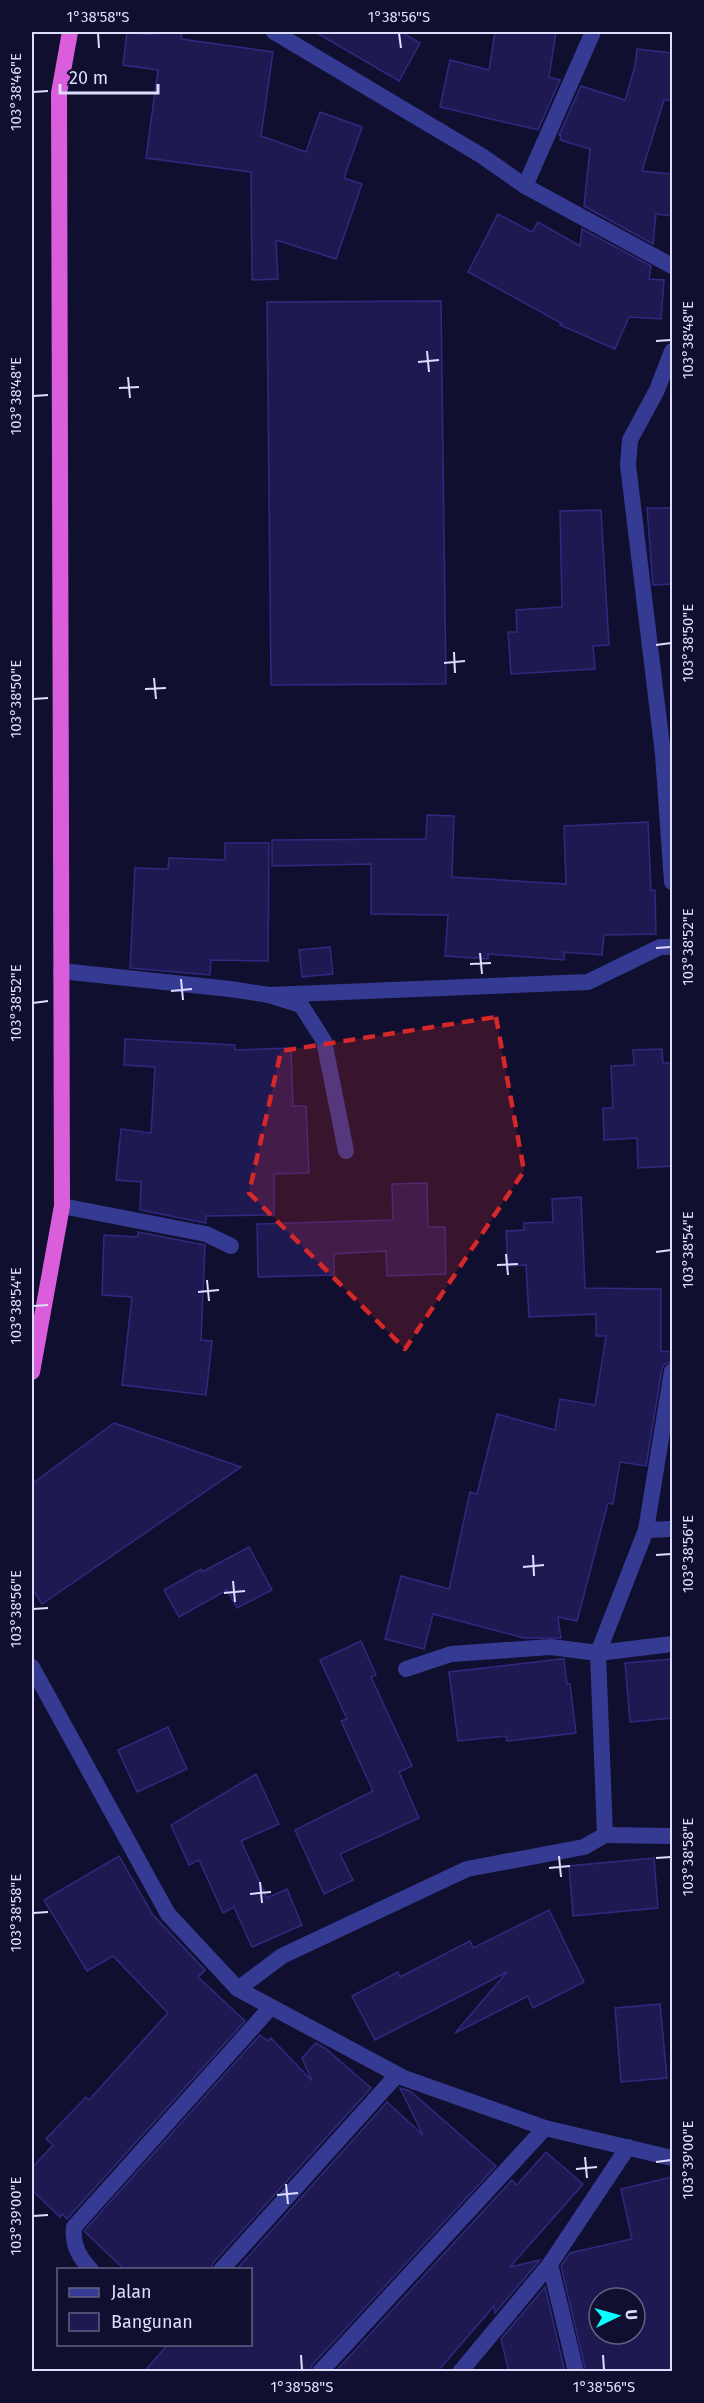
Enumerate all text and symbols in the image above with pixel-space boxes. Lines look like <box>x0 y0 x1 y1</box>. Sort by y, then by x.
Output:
text: 1°38'58"S <box>67 8 129 26</box>
text: 1°38'56"S <box>368 8 430 26</box>
text: 103°38'46"E <box>7 53 25 131</box>
scale bar <box>60 57 158 95</box>
text: 20 m <box>69 67 108 89</box>
text: 103°38'48"E <box>679 301 697 379</box>
text: 103°38'48"E <box>7 357 25 435</box>
text: 103°38'50"E <box>679 604 697 682</box>
text: 103°38'50"E <box>7 660 25 738</box>
text: 103°38'52"E <box>679 908 697 986</box>
text: 103°38'52"E <box>7 964 25 1042</box>
text: 103°38'54"E <box>679 1211 697 1289</box>
text: 103°38'54"E <box>7 1267 25 1345</box>
text: 103°38'56"E <box>679 1515 697 1593</box>
text: 103°38'56"E <box>7 1570 25 1648</box>
text: 103°38'58"E <box>679 1818 697 1896</box>
text: 103°38'58"E <box>7 1874 25 1952</box>
text: 103°39'00"E <box>679 2121 697 2199</box>
text: 103°39'00"E <box>7 2177 25 2255</box>
legend <box>57 2268 252 2346</box>
text: Jalan <box>111 2281 152 2303</box>
north arrow <box>587 2286 647 2346</box>
text: U <box>622 2309 641 2321</box>
text: Bangunan <box>111 2311 193 2333</box>
text: 1°38'58"S <box>271 2378 333 2396</box>
text: 1°38'56"S <box>573 2378 635 2396</box>

